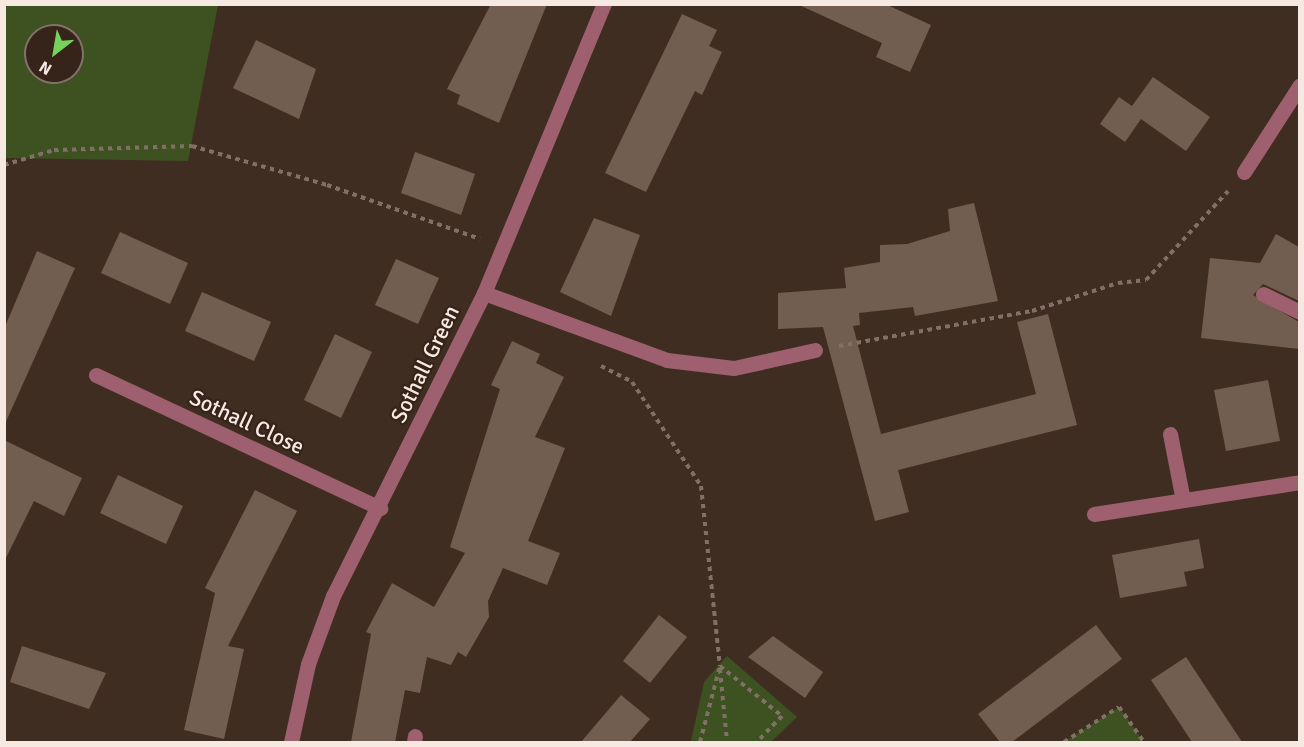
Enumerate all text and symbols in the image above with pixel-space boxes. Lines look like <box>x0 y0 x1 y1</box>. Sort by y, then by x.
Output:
north arrow <box>24 24 84 84</box>
text: N <box>36 56 56 79</box>
street label: Sothall Green <box>385 301 465 427</box>
street label: Sothall Close <box>186 384 308 460</box>

